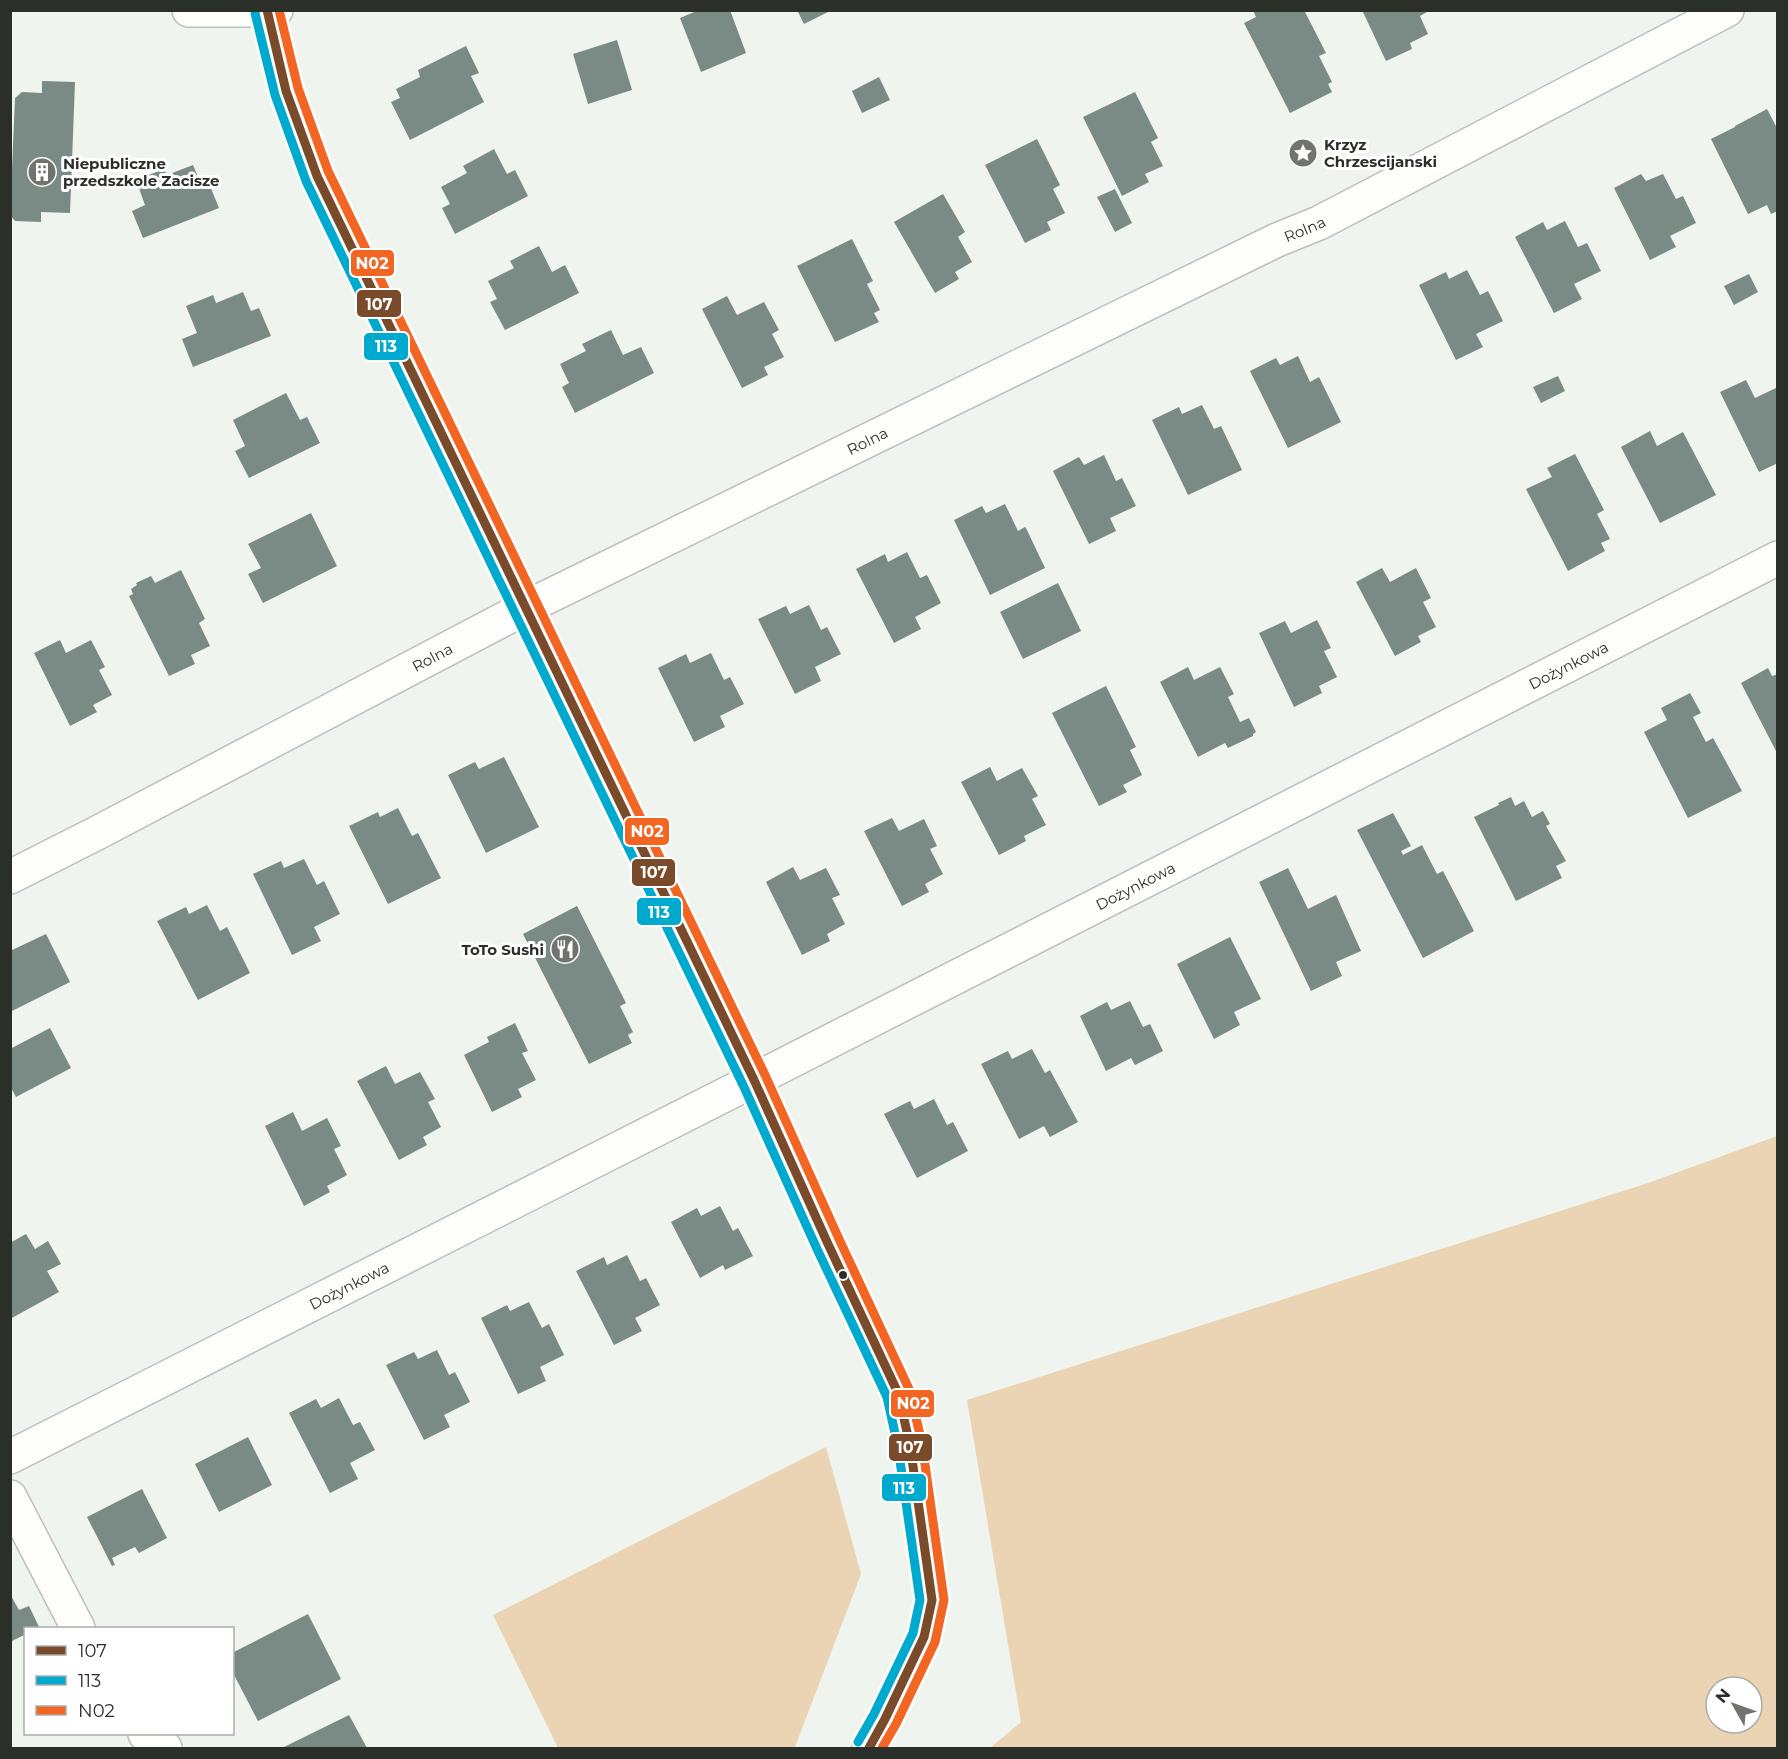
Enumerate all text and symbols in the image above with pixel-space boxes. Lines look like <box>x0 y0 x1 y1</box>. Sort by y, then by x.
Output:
place label: Krzyz Chrzescijanski <box>1324 135 1437 171</box>
place icon: Krzyz Chrzescijanski <box>1287 137 1319 169</box>
place label: Niepubliczne przedszkole Zacisze <box>63 154 220 190</box>
building icon: Niepubliczne przedszkole Zacisze <box>26 156 58 188</box>
street label: Rolna <box>1281 212 1329 246</box>
line badge: N02 <box>350 249 395 277</box>
text: N02 <box>355 254 389 273</box>
line badge: 107 <box>356 289 402 318</box>
text: 107 <box>366 295 393 314</box>
line badge: 113 <box>363 332 409 361</box>
text: 113 <box>375 337 397 356</box>
street label: Rolna <box>844 422 891 459</box>
street label: Dożynkowa <box>1525 637 1611 693</box>
street label: Rolna <box>408 638 456 675</box>
line badge: N02 <box>624 817 670 846</box>
text: N02 <box>630 822 664 841</box>
street label: Dożynkowa <box>1092 857 1178 914</box>
line badge: 107 <box>631 858 676 887</box>
text: 107 <box>641 863 668 882</box>
line badge: 113 <box>636 897 682 926</box>
text: 113 <box>648 903 670 922</box>
restaurant icon: ToTo Sushi <box>549 933 581 965</box>
place label: ToTo Sushi <box>461 940 544 959</box>
street label: Dożynkowa <box>306 1257 392 1313</box>
unlabelled marker <box>837 1269 849 1281</box>
line badge: N02 <box>890 1389 935 1418</box>
text: N02 <box>896 1394 930 1413</box>
line badge: 107 <box>888 1433 933 1462</box>
text: 107 <box>897 1438 924 1457</box>
line badge: 113 <box>881 1473 927 1502</box>
text: 113 <box>893 1479 915 1498</box>
legend <box>24 1627 234 1735</box>
text: 107 <box>78 1640 107 1662</box>
text: 113 <box>78 1670 101 1692</box>
north arrow <box>1704 1675 1764 1735</box>
text: N <box>1711 1685 1734 1707</box>
text: N02 <box>78 1700 115 1722</box>

